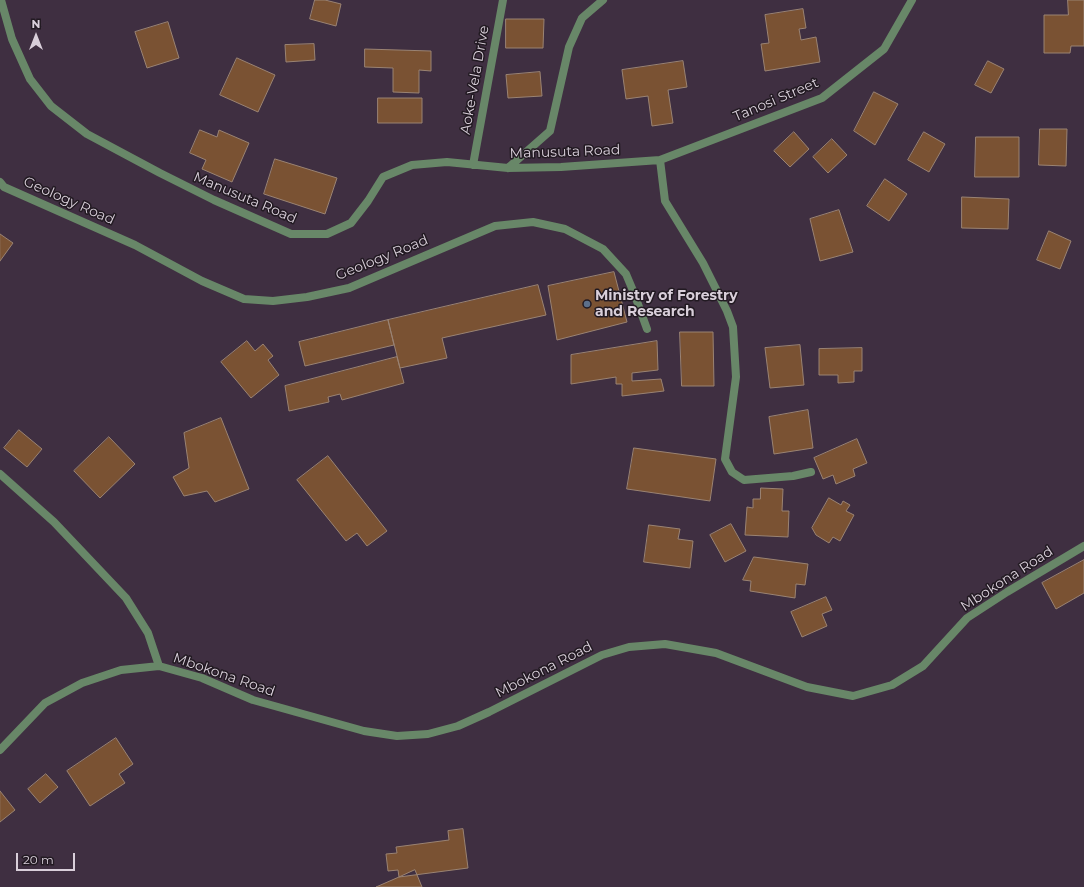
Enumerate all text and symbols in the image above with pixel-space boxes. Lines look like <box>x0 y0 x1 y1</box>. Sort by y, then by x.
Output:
north arrow <box>16 16 56 56</box>
text: N <box>32 17 40 31</box>
street label: Aoke-Vela Drive <box>457 24 493 136</box>
street label: Tanosi Street <box>731 75 821 125</box>
street label: Manusuta Road <box>509 142 621 162</box>
street label: Manusuta Road <box>191 169 299 227</box>
street label: Geology Road <box>21 173 117 229</box>
street label: Geology Road <box>333 232 431 284</box>
place label: Ministry of Forestry and Research <box>595 288 738 320</box>
marker: Ministry of Forestry and Research <box>582 299 592 309</box>
street label: Mbokona Road <box>958 543 1056 615</box>
street label: Mbokona Road <box>493 638 595 702</box>
street label: Mbokona Road <box>171 650 277 700</box>
scale bar <box>18 845 77 871</box>
text: 20 m <box>23 852 54 867</box>

